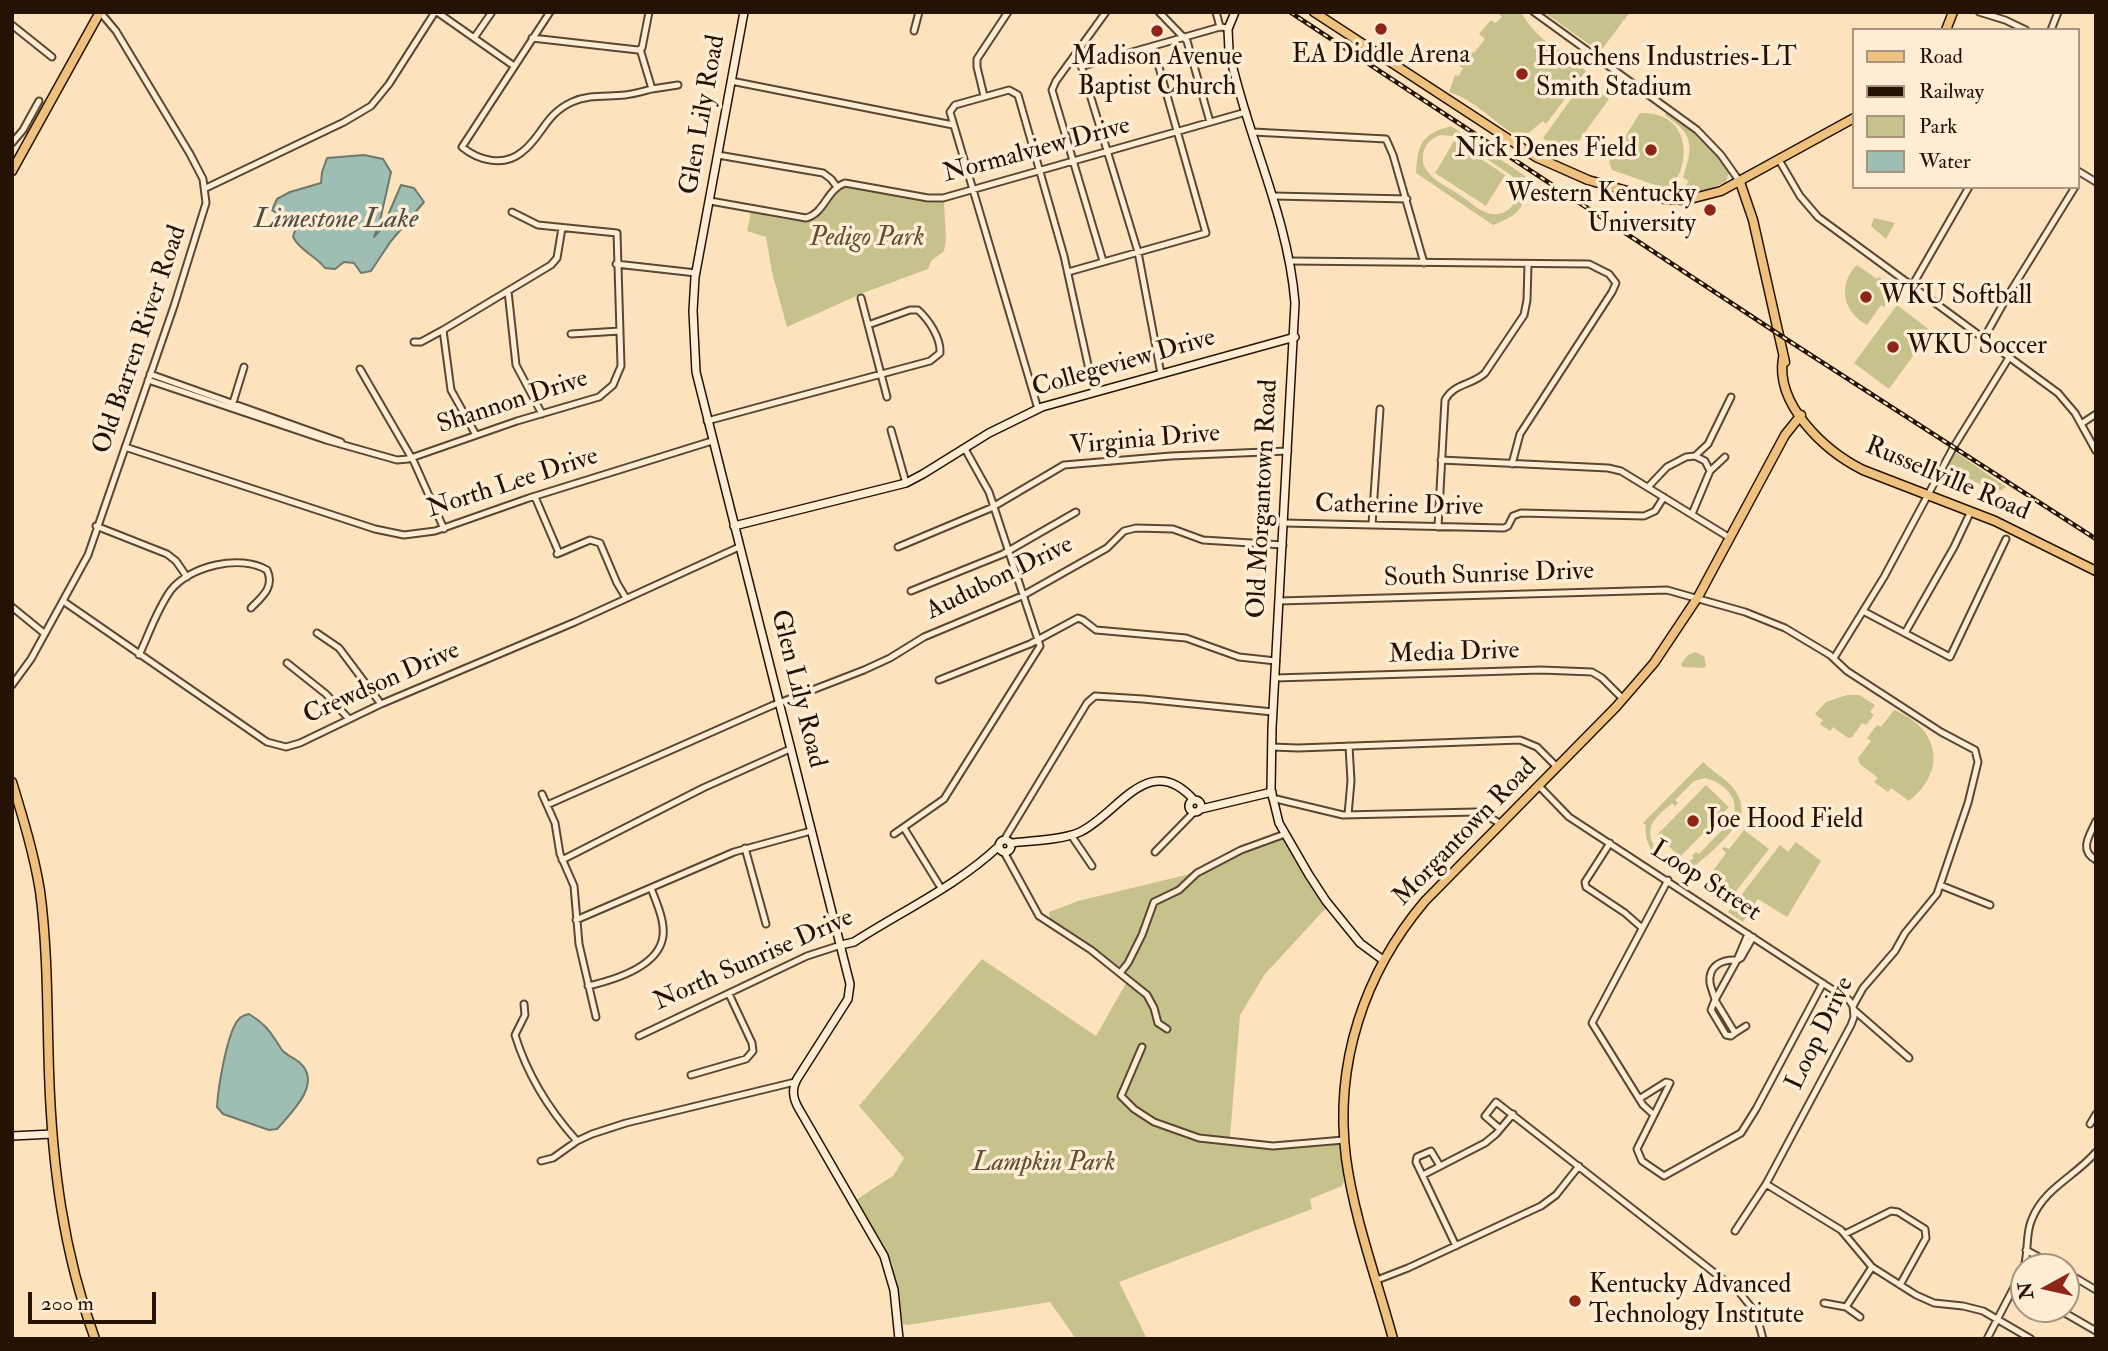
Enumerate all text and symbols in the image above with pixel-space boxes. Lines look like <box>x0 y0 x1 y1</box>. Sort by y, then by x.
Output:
marker: EA Diddle Arena <box>1373 21 1389 37</box>
marker: Madison Avenue Baptist Church <box>1149 23 1165 39</box>
legend <box>1853 28 2080 189</box>
street label: Glen Lily Road <box>675 33 733 197</box>
place label: EA Diddle Arena <box>1292 40 1470 72</box>
place label: Madison Avenue Baptist Church <box>1072 42 1242 104</box>
place label: Houchens Industries-LT Smith Stadium <box>1536 43 1797 104</box>
text: Road <box>1919 43 1963 70</box>
marker: Houchens Industries-LT Smith Stadium <box>1514 66 1530 82</box>
text: Railway <box>1919 78 1984 105</box>
street label: Normalview Drive <box>940 111 1134 191</box>
text: Park <box>1919 113 1957 140</box>
place label: Nick Denes Field <box>1455 134 1637 166</box>
marker: Nick Denes Field <box>1643 142 1659 158</box>
text: Water <box>1919 148 1971 175</box>
place label: Western Kentucky University <box>1506 179 1696 241</box>
marker: Western Kentucky University <box>1702 202 1718 218</box>
water label: Limestone Lake <box>254 204 418 238</box>
street label: Old Barren River Road <box>87 222 195 458</box>
park label: Pedigo Park <box>810 223 924 255</box>
place label: WKU Softball <box>1880 281 2032 313</box>
marker: WKU Softball <box>1858 289 1874 305</box>
street label: Collegeview Drive <box>1029 323 1219 405</box>
place label: WKU Soccer <box>1907 331 2047 363</box>
marker: WKU Soccer <box>1885 339 1901 355</box>
street label: Shannon Drive <box>434 364 592 442</box>
street label: Old Morgantown Road <box>1242 379 1286 619</box>
street label: Virginia Drive <box>1069 419 1221 463</box>
street label: Russellville Road <box>1860 431 2034 529</box>
street label: North Lee Drive <box>424 442 602 526</box>
street label: Catherine Drive <box>1315 490 1483 524</box>
street label: Audubon Drive <box>921 530 1079 628</box>
street label: South Sunrise Drive <box>1383 557 1595 595</box>
street label: Glen Lily Road <box>762 607 832 771</box>
street label: Crewdson Drive <box>299 636 465 732</box>
street label: Media Drive <box>1388 636 1520 672</box>
street label: Morgantown Road <box>1388 753 1544 913</box>
place label: Joe Hood Field <box>1707 805 1863 837</box>
marker: Joe Hood Field <box>1685 813 1701 829</box>
street label: Loop Street <box>1644 835 1766 929</box>
street label: North Sunrise Drive <box>649 903 859 1019</box>
street label: Loop Drive <box>1780 972 1862 1096</box>
park label: Lampkin Park <box>972 1148 1116 1180</box>
north arrow <box>2010 1253 2080 1323</box>
place label: Kentucky Advanced Technology Institute <box>1589 1270 1804 1332</box>
scale bar <box>32 1278 159 1322</box>
text: N <box>2013 1281 2039 1301</box>
text: 200 m <box>41 1290 94 1317</box>
marker: Kentucky Advanced Technology Institute <box>1567 1293 1583 1309</box>

